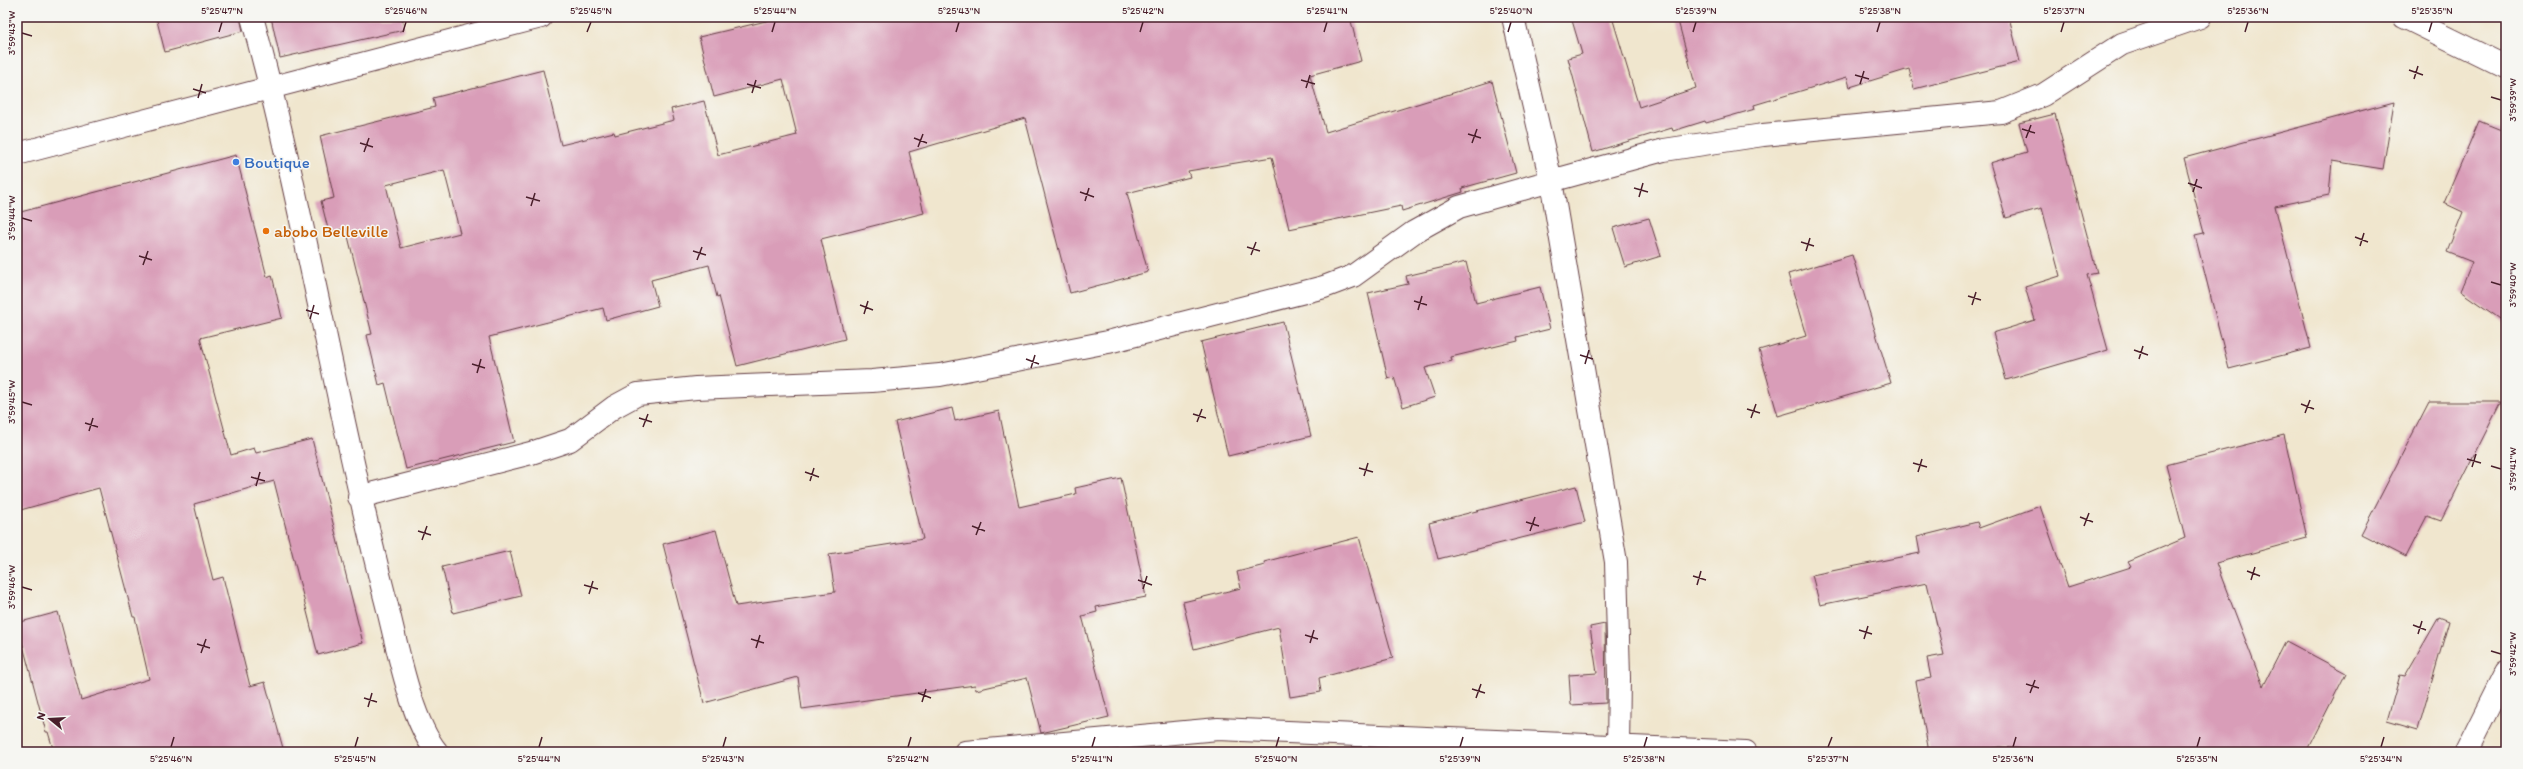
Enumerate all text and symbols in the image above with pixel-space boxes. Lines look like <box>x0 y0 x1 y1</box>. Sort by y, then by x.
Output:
text: 5°25'47"N <box>201 4 243 17</box>
text: 5°25'46"N <box>385 4 427 17</box>
text: 5°25'45"N <box>570 4 612 17</box>
text: 5°25'44"N <box>754 4 797 17</box>
text: 5°25'43"N <box>938 4 980 17</box>
text: 5°25'42"N <box>1122 4 1164 17</box>
text: 5°25'41"N <box>1306 4 1348 17</box>
text: 5°25'40"N <box>1489 4 1533 17</box>
text: 5°25'39"N <box>1675 4 1717 17</box>
text: 5°25'38"N <box>1859 4 1901 17</box>
text: 5°25'37"N <box>2043 4 2085 17</box>
text: 5°25'36"N <box>2227 4 2269 17</box>
text: 5°25'35"N <box>2411 4 2453 17</box>
text: 3°59'43"W <box>5 10 18 55</box>
text: 3°59'39"W <box>2506 78 2519 122</box>
place label: Boutique <box>244 152 310 172</box>
marker: Boutique <box>231 157 241 167</box>
text: 3°59'44"W <box>5 195 18 240</box>
place label: abobo Belleville <box>274 221 388 241</box>
marker: abobo Belleville <box>261 226 271 236</box>
text: 3°59'40"W <box>2506 262 2519 308</box>
text: 3°59'45"W <box>5 379 18 424</box>
text: 3°59'41"W <box>2506 447 2519 491</box>
text: 3°59'46"W <box>5 564 18 609</box>
text: 3°59'42"W <box>2506 631 2519 676</box>
north arrow <box>30 699 70 739</box>
text: N <box>34 711 48 722</box>
text: 5°25'46"N <box>150 752 192 765</box>
text: 5°25'45"N <box>334 752 376 765</box>
text: 5°25'44"N <box>518 752 561 765</box>
text: 5°25'43"N <box>702 752 744 765</box>
text: 5°25'42"N <box>887 752 929 765</box>
text: 5°25'41"N <box>1071 752 1113 765</box>
text: 5°25'40"N <box>1254 752 1298 765</box>
text: 5°25'39"N <box>1439 752 1481 765</box>
text: 5°25'38"N <box>1623 752 1665 765</box>
text: 5°25'37"N <box>1807 752 1849 765</box>
text: 5°25'36"N <box>1992 752 2034 765</box>
text: 5°25'35"N <box>2176 752 2218 765</box>
text: 5°25'34"N <box>2360 752 2402 765</box>

